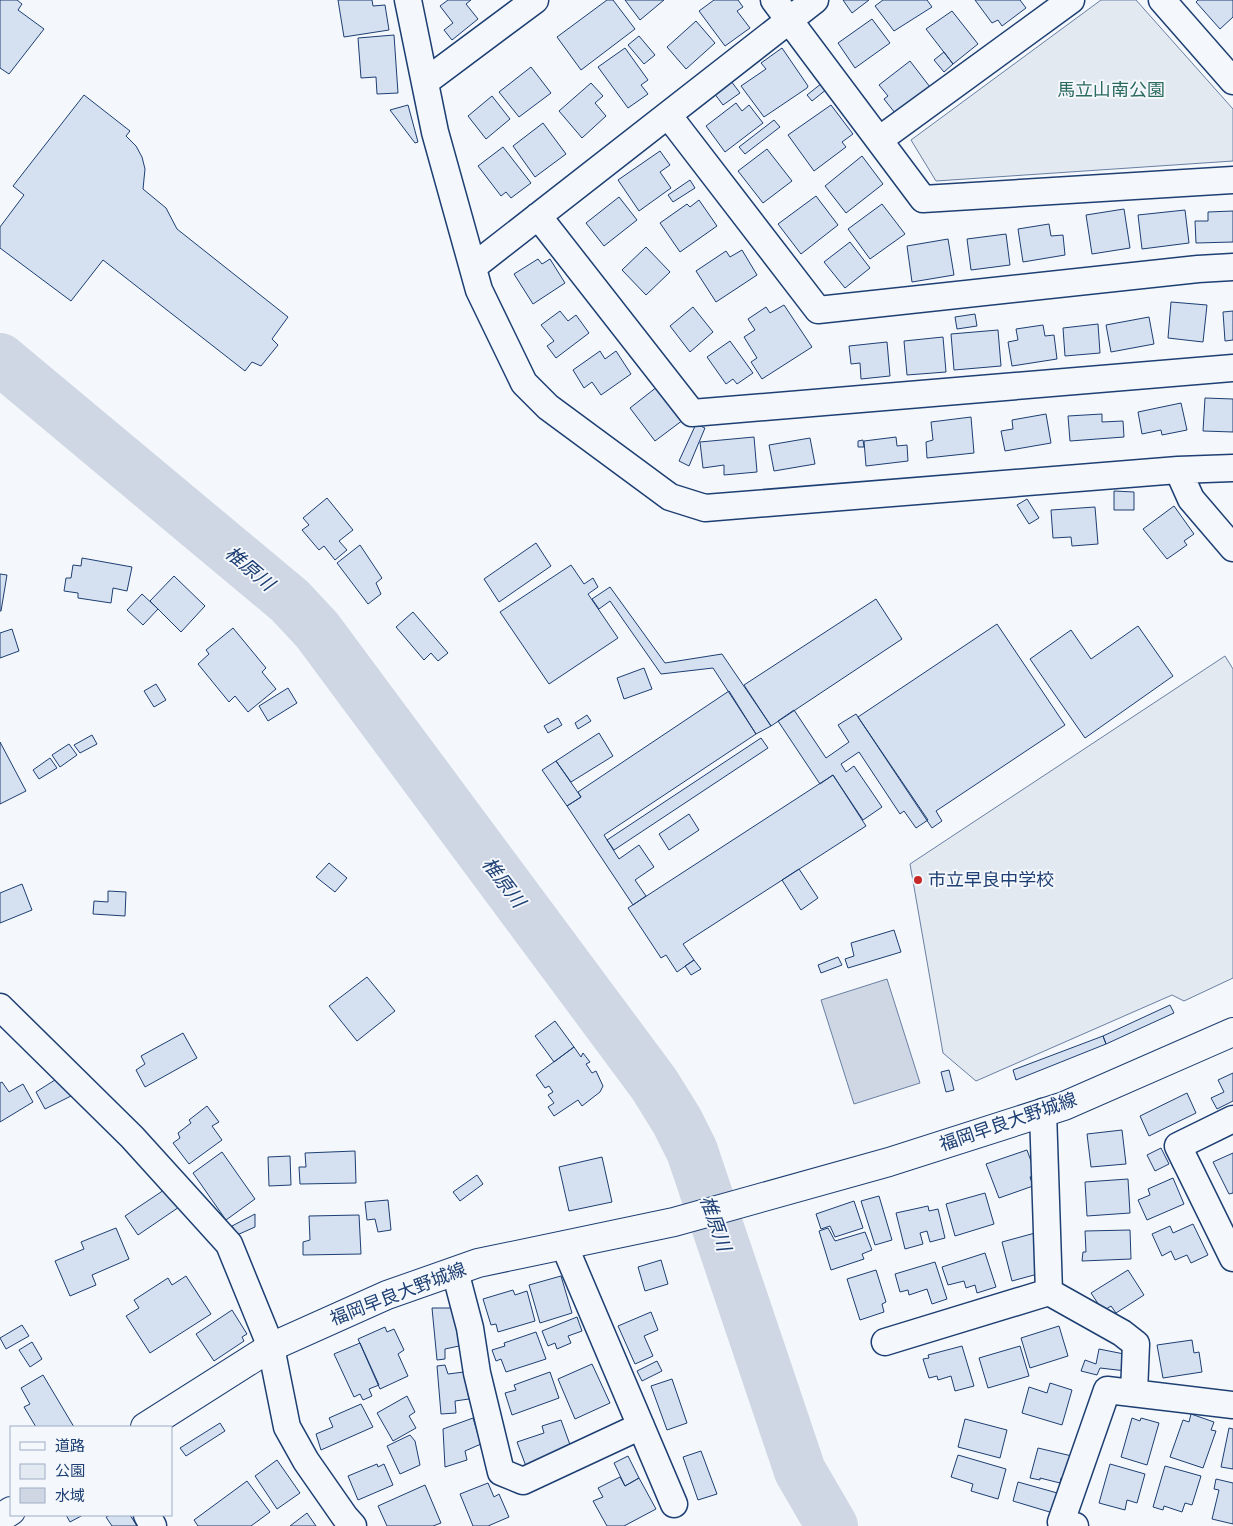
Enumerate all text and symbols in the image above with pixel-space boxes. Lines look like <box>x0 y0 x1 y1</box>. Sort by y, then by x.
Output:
park label: 馬立山南公園 <box>1057 78 1165 101</box>
water label: 椎原川 <box>220 540 281 597</box>
water label: 椎原川 <box>477 852 532 914</box>
place label: 市立早良中学校 <box>928 868 1054 891</box>
marker: 市立早良中学校 <box>912 874 924 886</box>
street label: 福岡早良大野城線 <box>936 1087 1080 1156</box>
water label: 椎原川 <box>695 1192 737 1256</box>
street label: 福岡早良大野城線 <box>326 1257 469 1330</box>
legend <box>10 1426 172 1516</box>
text: 道路 <box>55 1436 85 1455</box>
text: 公園 <box>55 1461 85 1480</box>
text: 水域 <box>55 1486 85 1505</box>

